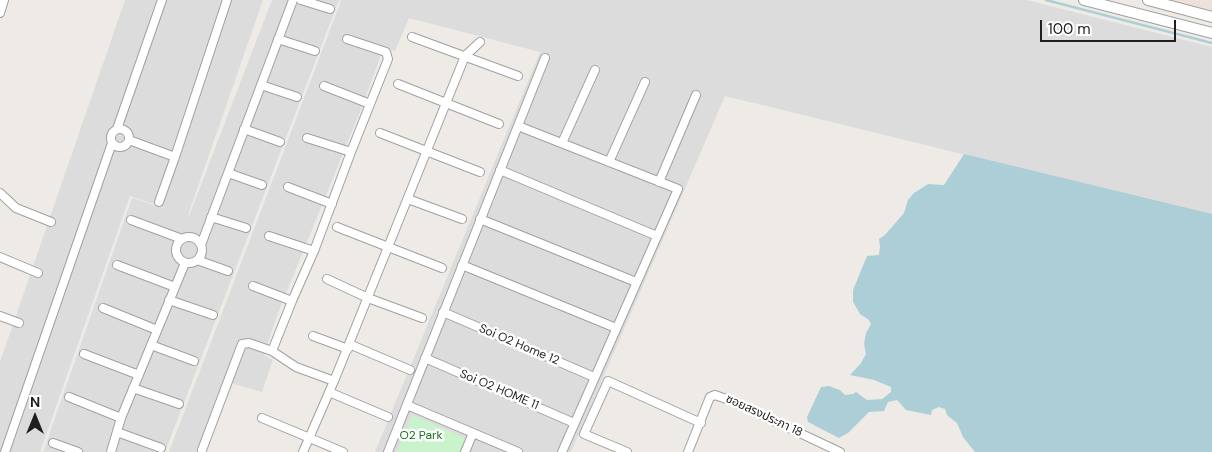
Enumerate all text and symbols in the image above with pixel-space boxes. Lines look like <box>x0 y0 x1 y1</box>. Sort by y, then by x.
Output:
scale bar <box>1042 10 1178 42</box>
text: 100 m <box>1048 19 1091 39</box>
street label: Soi O2 Home 12 <box>477 322 561 368</box>
street label: Soi O2 HOME 11 <box>457 367 541 413</box>
north arrow <box>10 392 60 442</box>
street label: ซอยสรงประภา 18 <box>723 392 805 440</box>
text: N <box>30 393 40 411</box>
park label: O2 Park <box>400 429 442 443</box>

